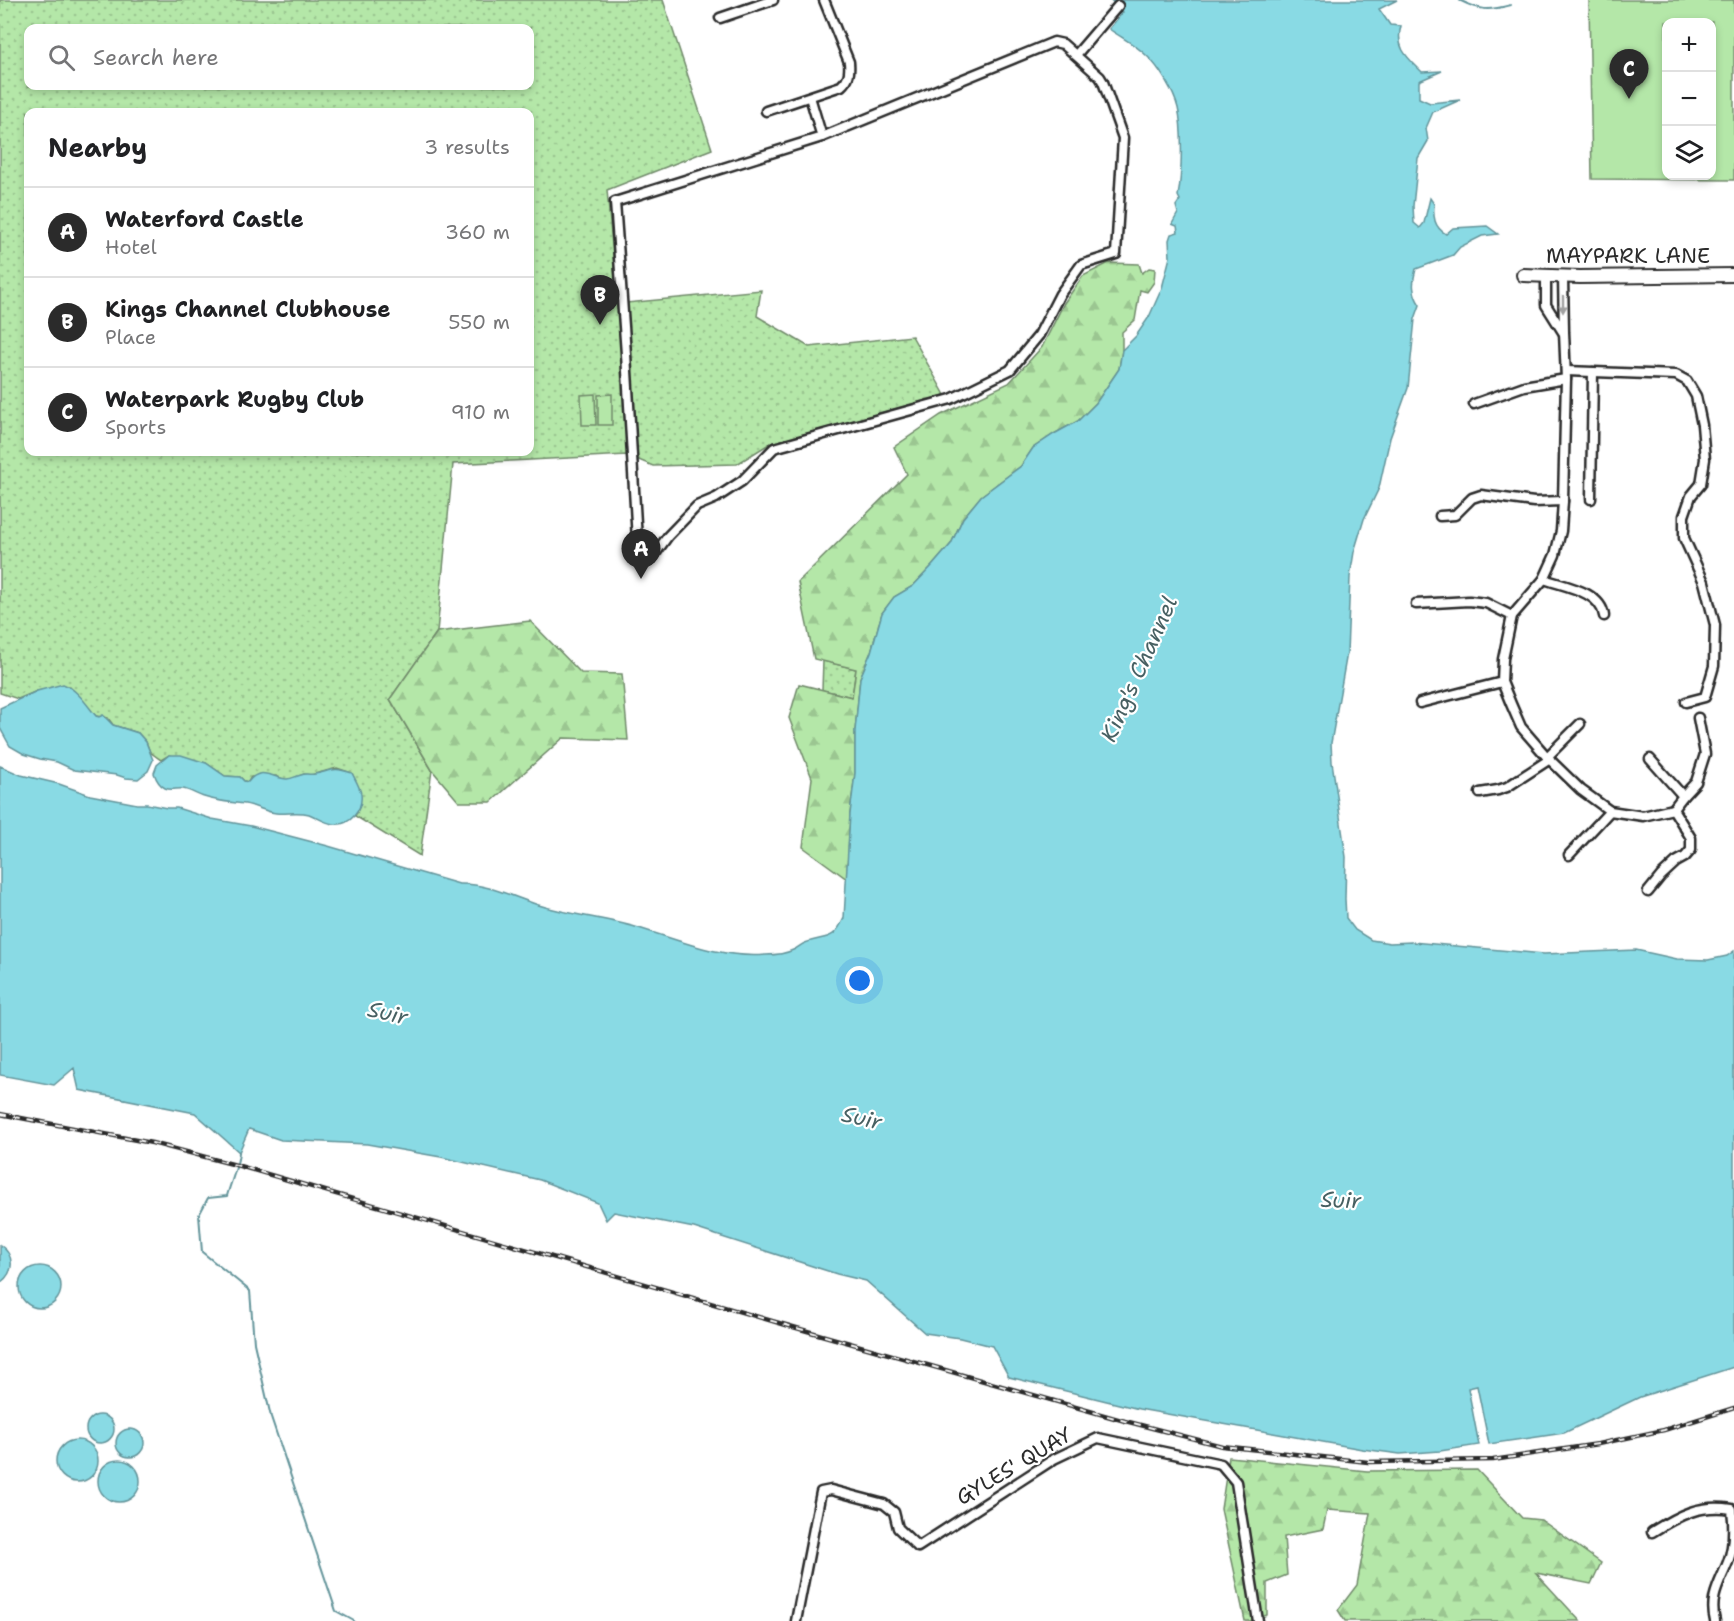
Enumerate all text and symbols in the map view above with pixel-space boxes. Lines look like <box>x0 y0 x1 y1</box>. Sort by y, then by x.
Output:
map controls <box>1662 18 1716 180</box>
button: + <box>1662 18 1716 72</box>
search box <box>24 24 534 90</box>
icon: search <box>45 41 78 74</box>
text: Search here <box>93 43 219 72</box>
pin: C <box>1610 50 1648 99</box>
button: − <box>1662 72 1716 126</box>
button: layers <box>1662 126 1716 180</box>
text: Nearby <box>48 130 147 165</box>
text: 3 results <box>424 134 510 160</box>
text: Waterford Castle <box>105 205 304 234</box>
text: A <box>60 219 75 245</box>
text: 360 m <box>445 219 510 245</box>
text: Hotel <box>105 234 157 260</box>
street label: MAYPARK LANE <box>1546 242 1710 270</box>
pin: B <box>580 276 620 325</box>
text: Kings Channel Clubhouse <box>105 295 390 324</box>
one-way arrow <box>1559 295 1568 314</box>
text: B <box>61 309 74 335</box>
text: 550 m <box>448 309 510 335</box>
text: Place <box>105 324 156 350</box>
text: Waterpark Rugby Club <box>105 385 364 414</box>
text: C <box>61 399 74 425</box>
text: 910 m <box>451 399 510 425</box>
text: Sports <box>105 414 166 440</box>
pin: A <box>622 530 660 579</box>
water label: King's Channel <box>1094 592 1184 746</box>
your location <box>845 966 874 995</box>
water label: Suir <box>365 994 412 1032</box>
water label: Suir <box>839 1099 886 1137</box>
water label: Suir <box>1320 1185 1362 1215</box>
street label: GYLES' QUAY <box>951 1420 1077 1512</box>

